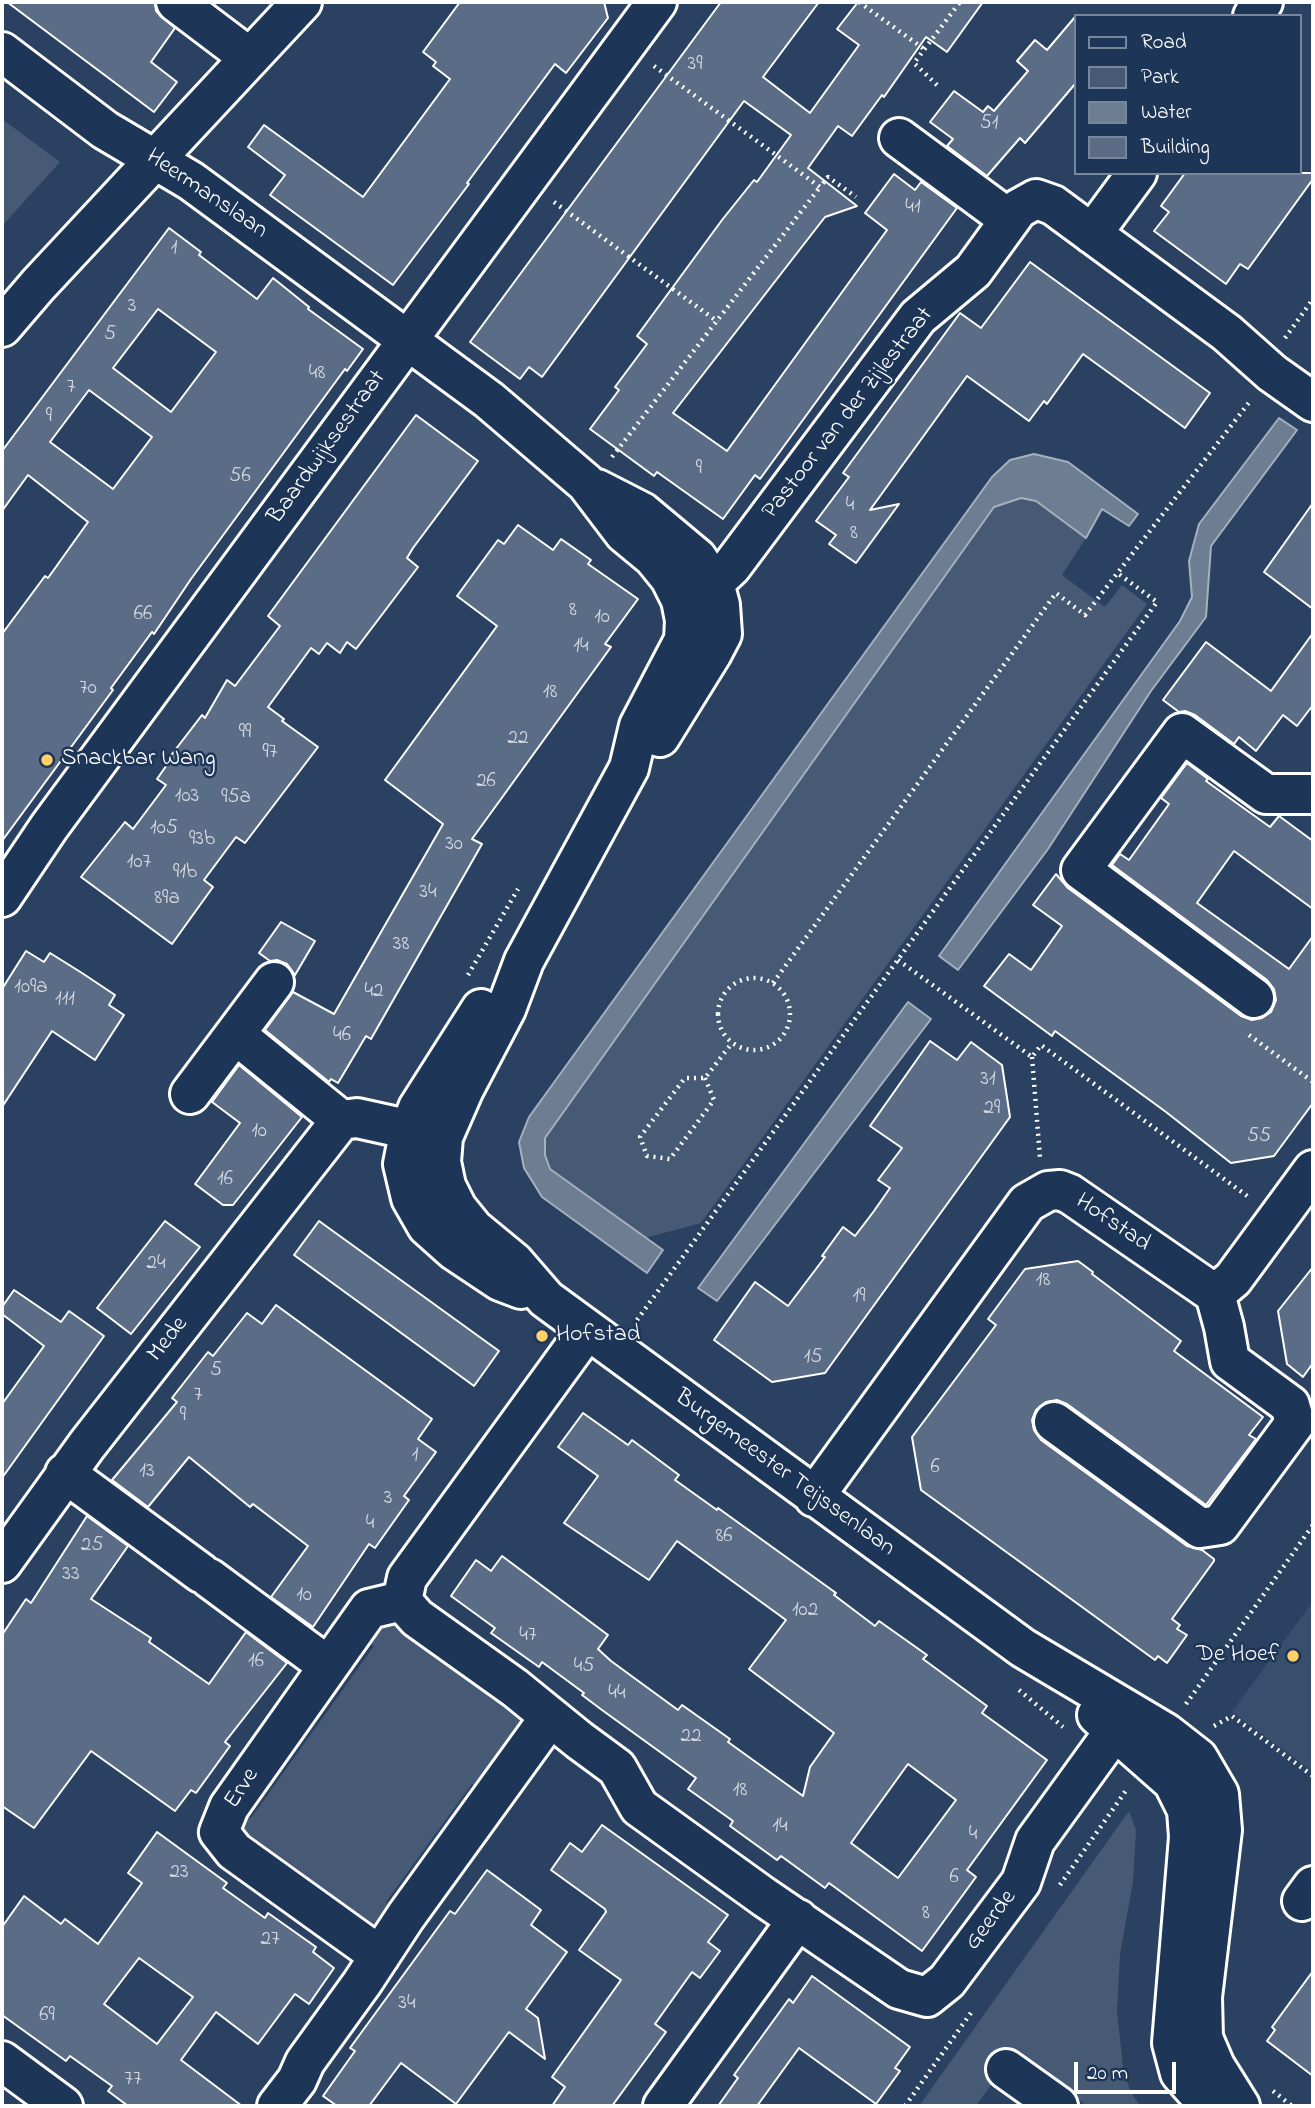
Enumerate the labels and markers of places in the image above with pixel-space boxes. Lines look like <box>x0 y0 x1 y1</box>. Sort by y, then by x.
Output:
place label: Snackbar Wang <box>61 746 216 774</box>
marker: Snackbar Wang <box>39 752 55 768</box>
place label: Hofstad <box>556 1322 640 1350</box>
marker: Hofstad <box>534 1328 550 1344</box>
place label: De Hoef <box>1196 1642 1279 1670</box>
marker: De Hoef <box>1285 1648 1301 1664</box>

